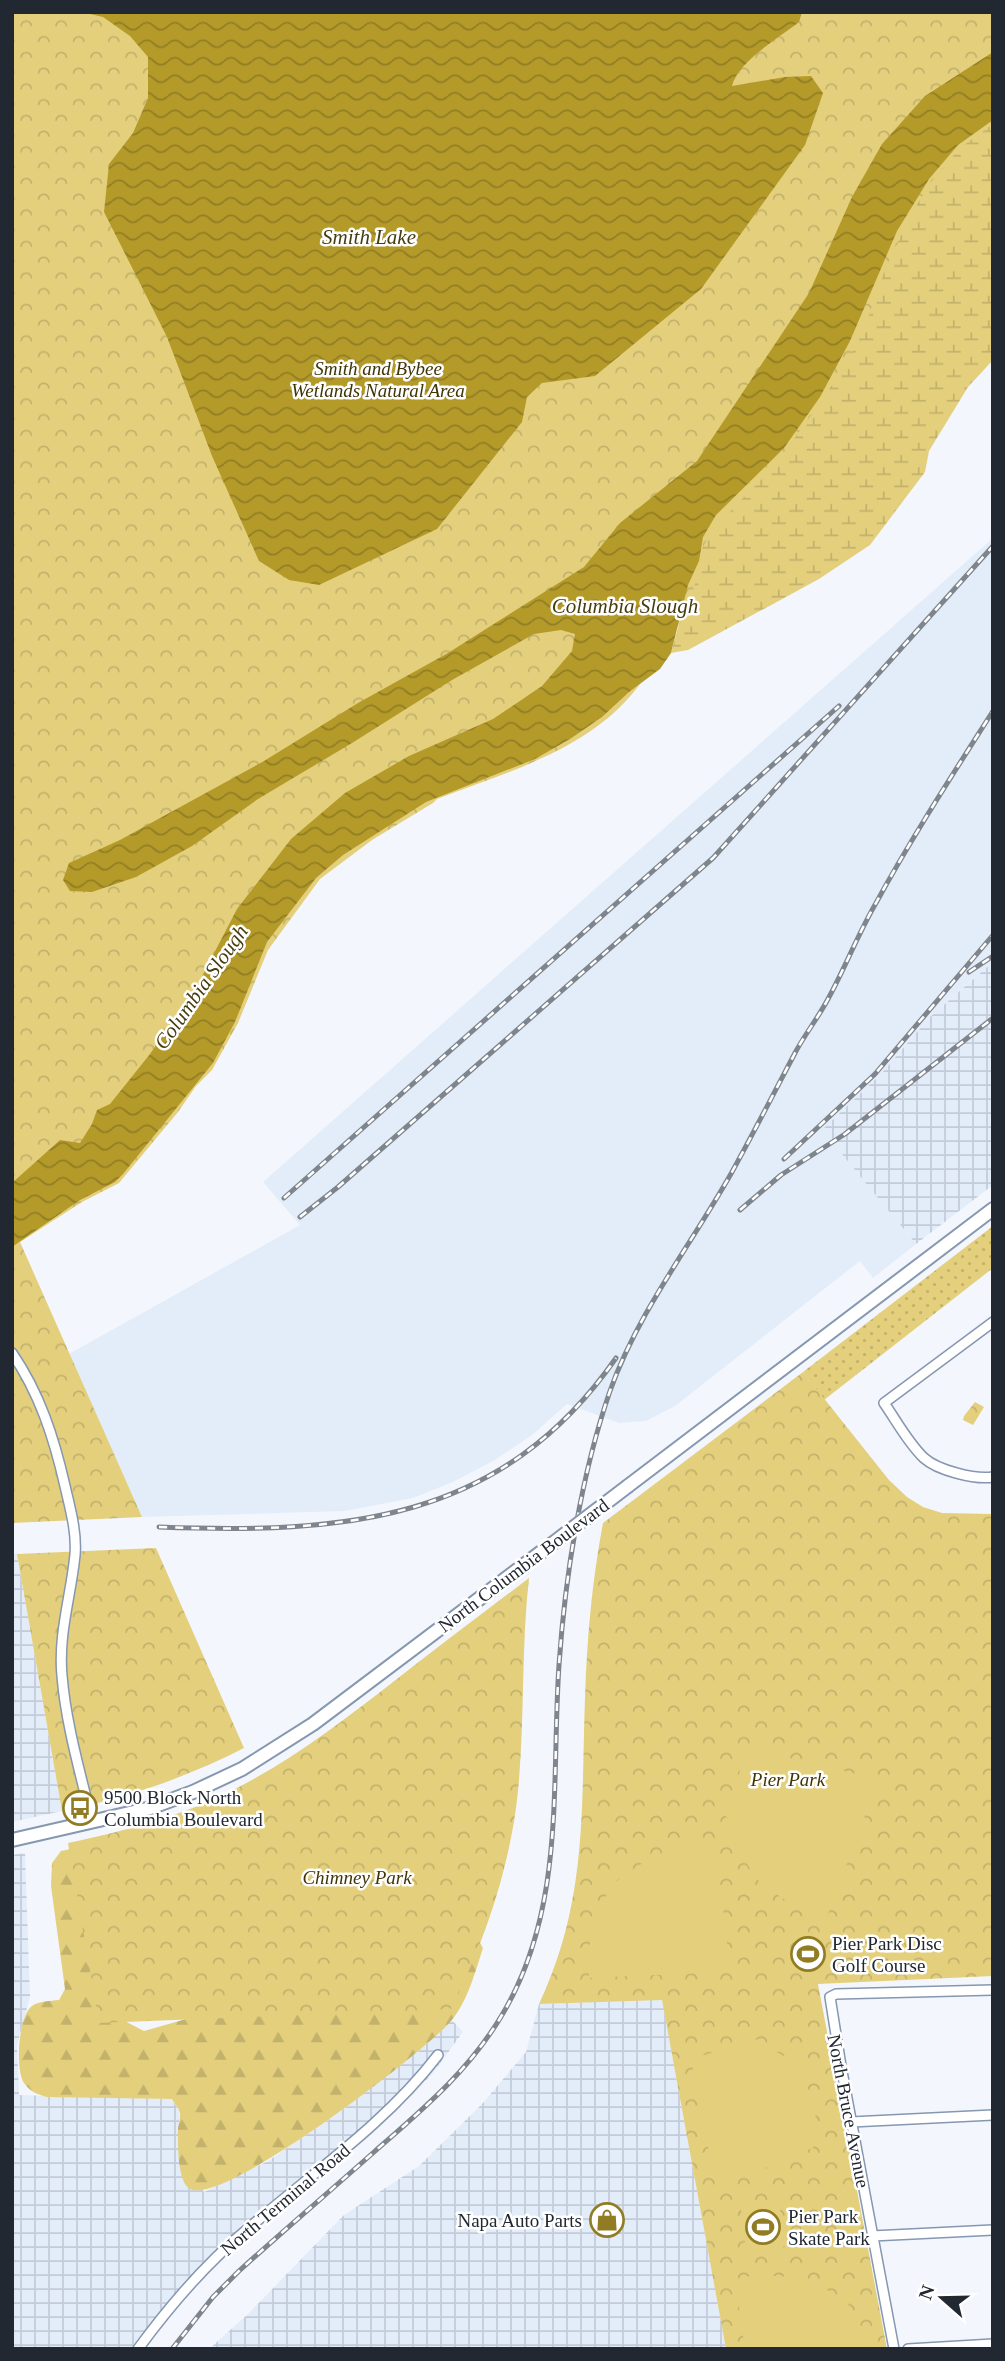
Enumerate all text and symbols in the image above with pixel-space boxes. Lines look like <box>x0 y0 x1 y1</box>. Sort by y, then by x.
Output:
water label: Smith Lake <box>322 225 416 249</box>
park label: Smith and Bybee Wetlands Natural Area <box>291 358 465 401</box>
water label: Columbia Slough <box>552 594 698 618</box>
water label: Columbia Slough <box>149 920 253 1054</box>
street label: North Columbia Boulevard <box>434 1494 613 1636</box>
park label: Pier Park <box>750 1769 826 1790</box>
place label: 9500 Block North Columbia Boulevard <box>104 1787 263 1830</box>
bus stop icon: 9500 Block North Columbia Boulevard <box>61 1789 99 1827</box>
park label: Chimney Park <box>302 1867 412 1888</box>
place label: Pier Park Disc Golf Course <box>832 1933 942 1976</box>
sports icon: Pier Park Disc Golf Course <box>789 1935 827 1973</box>
street label: North Bruce Avenue <box>823 2033 874 2190</box>
street label: North Terminal Road <box>217 2139 354 2259</box>
shop icon: Napa Auto Parts <box>588 2201 626 2239</box>
place label: Pier Park Skate Park <box>788 2206 870 2249</box>
sports icon: Pier Park Skate Park <box>744 2208 782 2246</box>
place label: Napa Auto Parts <box>457 2210 582 2231</box>
north arrow <box>907 2263 977 2333</box>
text: N <box>914 2282 939 2302</box>

